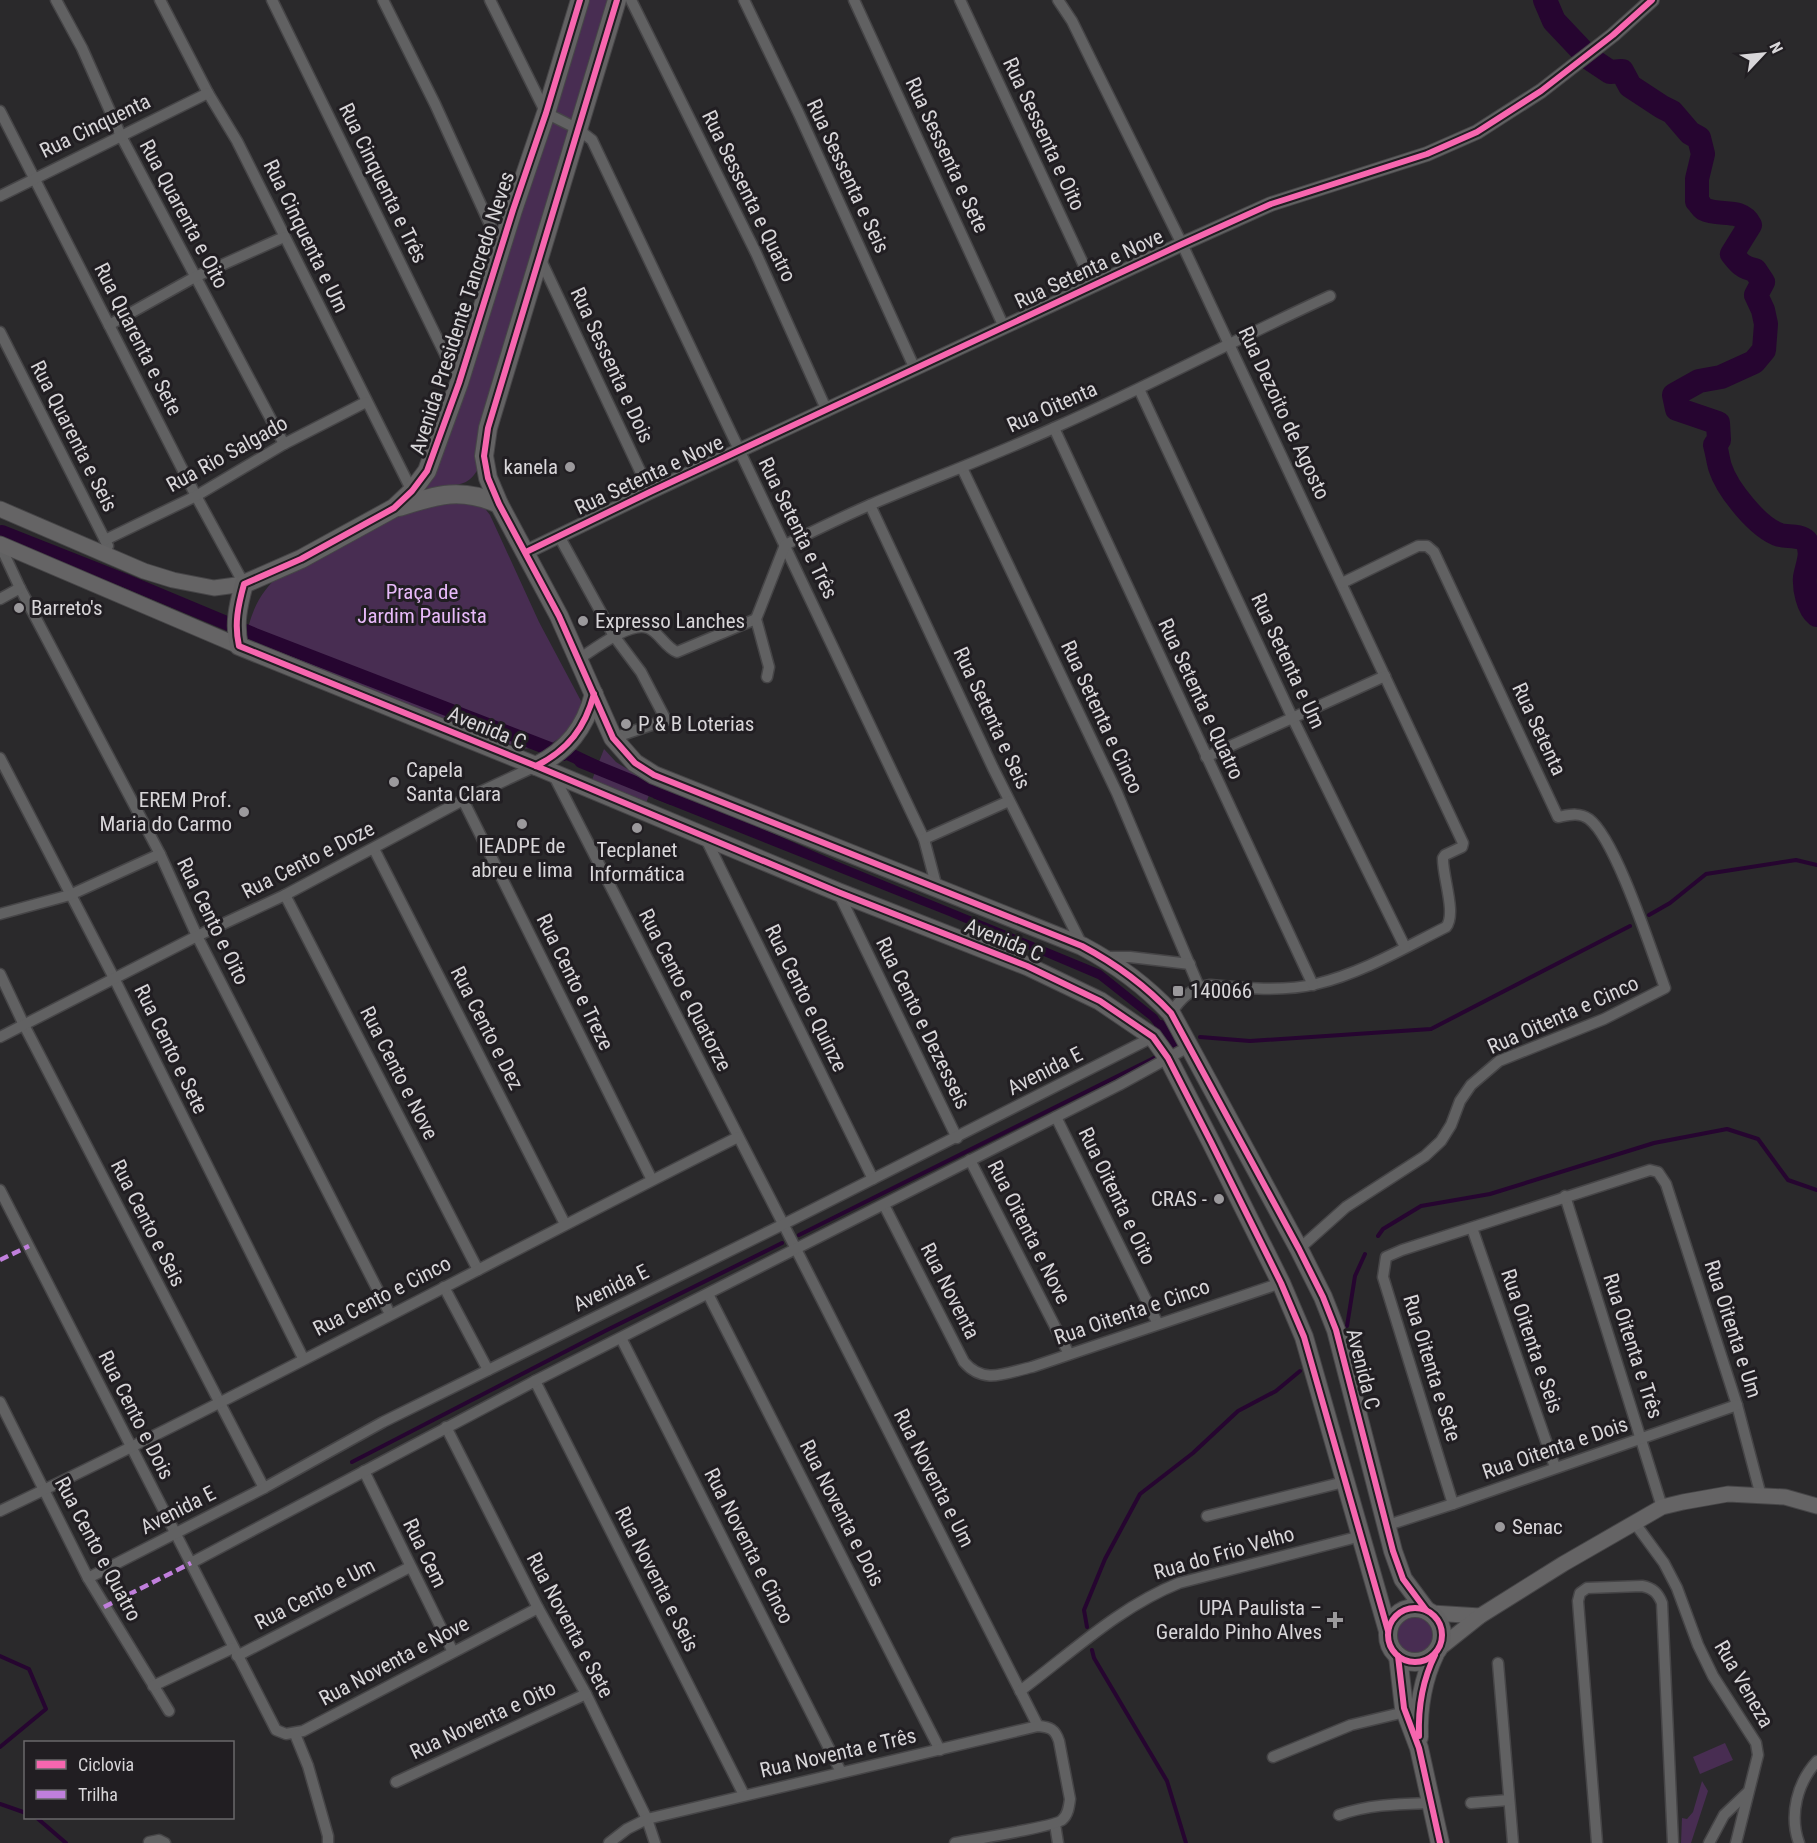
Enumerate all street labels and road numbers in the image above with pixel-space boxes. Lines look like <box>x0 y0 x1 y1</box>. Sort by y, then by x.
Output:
street label: Rua Sessenta e Oito <box>998 54 1090 214</box>
street label: Rua Sessenta e Sete <box>900 74 994 237</box>
street label: Rua Cinquenta <box>36 89 154 163</box>
street label: Rua Sessenta e Seis <box>802 95 894 257</box>
street label: Rua Cinquenta e Três <box>334 99 432 267</box>
street label: Rua Sessenta e Quatro <box>697 106 801 286</box>
street label: Rua Quarenta e Oito <box>135 136 233 292</box>
street label: Rua Cinquenta e Um <box>259 156 353 316</box>
street label: Avenida Presidente Tancredo Neves <box>405 168 519 458</box>
street label: Rua Setenta e Nove <box>1011 224 1167 314</box>
street label: Rua Quarenta e Sete <box>89 259 187 419</box>
street label: Rua Sessenta e Dois <box>565 283 659 447</box>
street label: Rua Dezoito de Agosto <box>1233 323 1335 503</box>
street label: Rua Quarenta e Seis <box>26 357 122 515</box>
street label: Rua Oitenta <box>1003 376 1101 438</box>
street label: Rua Rio Salgado <box>162 411 292 497</box>
street label: Rua Setenta e Nove <box>571 430 727 520</box>
street label: Rua Setenta e Três <box>753 453 843 603</box>
street label: Rua Setenta e Um <box>1246 590 1330 732</box>
street label: Rua Setenta e Quatro <box>1153 615 1249 783</box>
street label: Rua Setenta e Cinco <box>1056 637 1148 797</box>
street label: Rua Setenta e Seis <box>949 643 1035 793</box>
street label: Rua Setenta <box>1507 679 1571 779</box>
street label: Avenida C <box>444 701 530 755</box>
street label: Rua Cento e Doze <box>238 816 378 904</box>
street label: Rua Cento e Oito <box>172 854 254 988</box>
street label: Rua Cento e Quatorze <box>634 905 736 1075</box>
street label: Rua Cento e Treze <box>532 910 618 1054</box>
street label: Avenida C <box>961 913 1047 967</box>
street label: Rua Cento e Quinze <box>760 920 852 1076</box>
street label: Rua Cento e Dezesseis <box>871 933 975 1113</box>
street label: Rua Cento e Dez <box>446 962 528 1094</box>
street label: Rua Oitenta e Cinco <box>1484 971 1642 1059</box>
street label: Rua Cento e Sete <box>129 980 213 1118</box>
street label: Rua Cento e Nove <box>355 1002 443 1144</box>
street label: Avenida E <box>1003 1042 1087 1100</box>
street label: Rua Oitenta e Oito <box>1073 1124 1161 1268</box>
street label: Rua Cento e Seis <box>106 1156 190 1290</box>
street label: Rua Oitenta e Nove <box>983 1156 1076 1308</box>
street label: Rua Noventa <box>916 1239 984 1343</box>
street label: Rua Cento e Cinco <box>309 1251 455 1341</box>
street label: Rua Oitenta e Um <box>1699 1257 1767 1401</box>
street label: Avenida E <box>569 1259 653 1317</box>
street label: Rua Oitenta e Seis <box>1496 1266 1568 1416</box>
street label: Rua Oitenta e Três <box>1598 1270 1668 1422</box>
street label: Rua Oitenta e Cinco <box>1051 1274 1213 1350</box>
street label: Rua Oitenta e Sete <box>1398 1292 1466 1445</box>
street label: Avenida C <box>1341 1326 1385 1412</box>
street label: Rua Cento e Dois <box>93 1347 179 1483</box>
street label: Rua Noventa e Um <box>889 1405 979 1551</box>
street label: Rua Oitenta e Dois <box>1479 1412 1631 1484</box>
street label: Rua Noventa e Dois <box>795 1436 889 1590</box>
street label: Rua Noventa e Cinco <box>699 1464 799 1628</box>
street label: Rua Cento e Quatro <box>50 1473 146 1625</box>
street label: Avenida E <box>136 1481 220 1539</box>
street label: Rua Noventa e Seis <box>610 1503 704 1655</box>
street label: Rua Cem <box>398 1515 452 1591</box>
street label: Rua do Frio Velho <box>1151 1521 1297 1585</box>
street label: Rua Noventa e Sete <box>522 1548 618 1702</box>
street label: Rua Cento e Um <box>251 1553 379 1635</box>
street label: Rua Noventa e Nove <box>315 1611 473 1711</box>
street label: Rua Veneza <box>1709 1636 1779 1732</box>
street label: Rua Noventa e Oito <box>406 1676 560 1764</box>
street label: Rua Noventa e Três <box>758 1723 918 1783</box>

